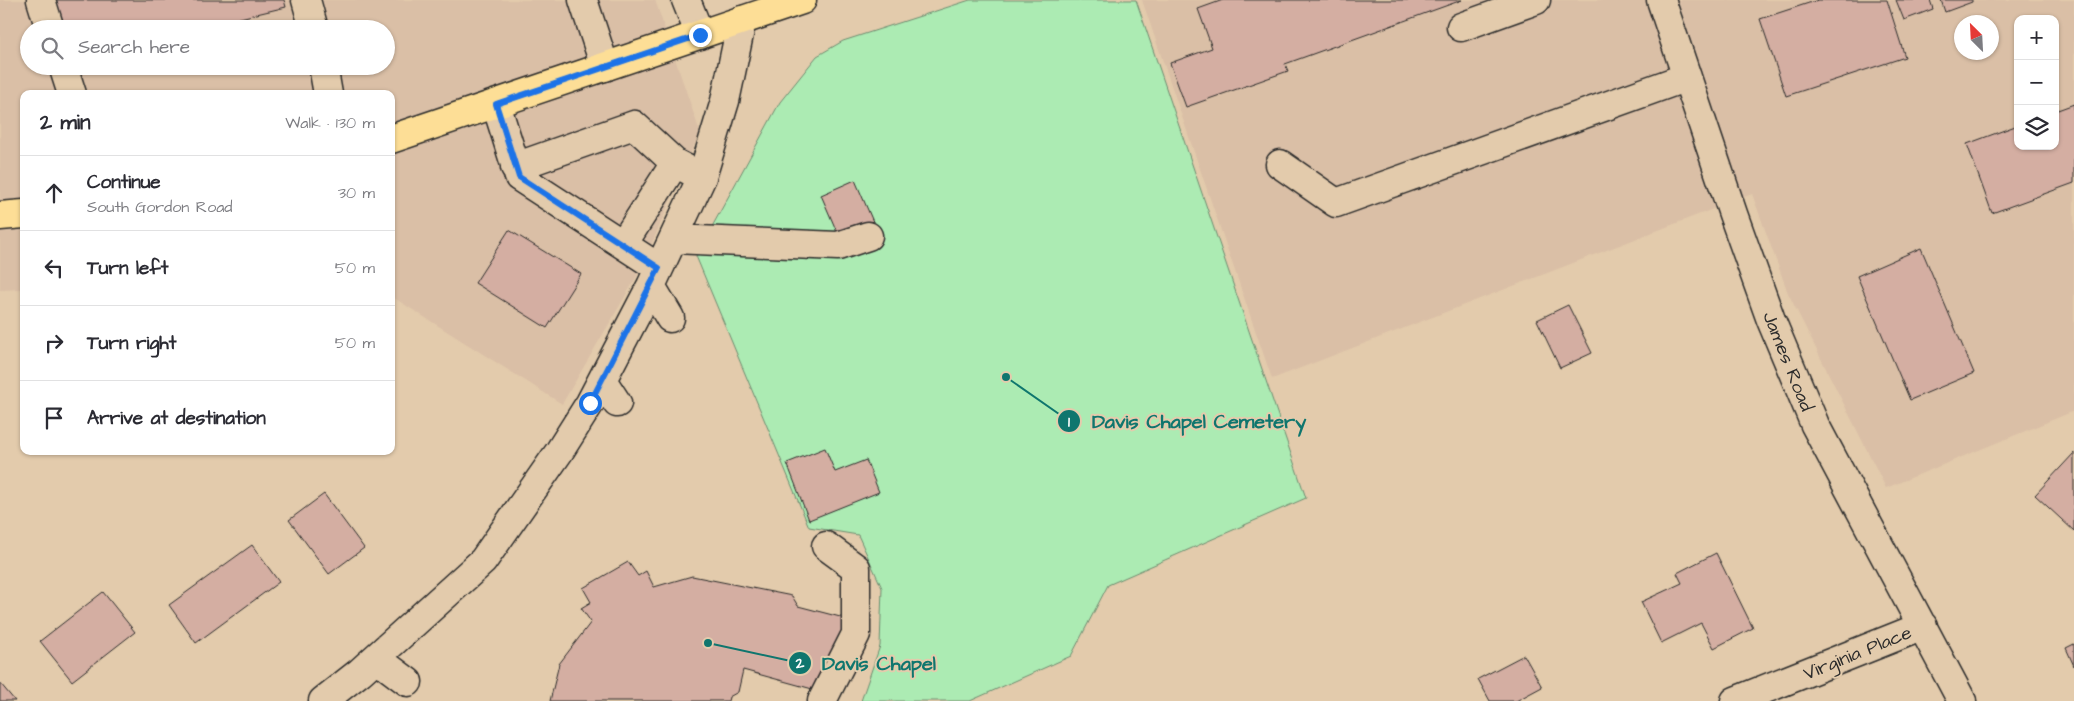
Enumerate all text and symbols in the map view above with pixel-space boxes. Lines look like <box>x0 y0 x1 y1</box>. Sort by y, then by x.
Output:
north arrow <box>1954 15 1999 60</box>
map controls <box>2014 15 2059 150</box>
button: + <box>2014 15 2059 60</box>
search box <box>20 20 395 75</box>
route end <box>689 24 712 47</box>
icon: search <box>38 34 66 62</box>
text: Search here <box>78 34 190 61</box>
button: − <box>2014 60 2059 105</box>
button: layers <box>2014 105 2059 150</box>
text: 2 min <box>40 108 90 137</box>
text: Walk · 130 m <box>285 112 375 134</box>
text: Continue <box>87 169 161 196</box>
icon: ahead <box>40 179 68 207</box>
text: 30 m <box>338 182 375 204</box>
text: South Gordon Road <box>87 196 232 218</box>
icon: left <box>40 254 68 282</box>
text: Turn left <box>87 255 168 282</box>
text: 50 m <box>335 257 375 279</box>
street label: James Road <box>1755 308 1820 416</box>
icon: right <box>40 329 68 357</box>
text: Turn right <box>87 330 176 357</box>
text: 50 m <box>335 332 375 354</box>
route start <box>579 392 602 415</box>
icon: arrive <box>40 404 68 432</box>
callout: Davis Chapel Cemetery <box>1056 404 1316 439</box>
text: Arrive at destination <box>87 405 266 432</box>
text: Davis Chapel Cemetery <box>1092 408 1306 437</box>
text: 1 <box>1068 412 1070 433</box>
street label: Virginia Place <box>1799 619 1916 688</box>
callout: Davis Chapel <box>787 646 946 681</box>
text: Davis Chapel <box>822 650 936 678</box>
text: 2 <box>795 653 805 674</box>

